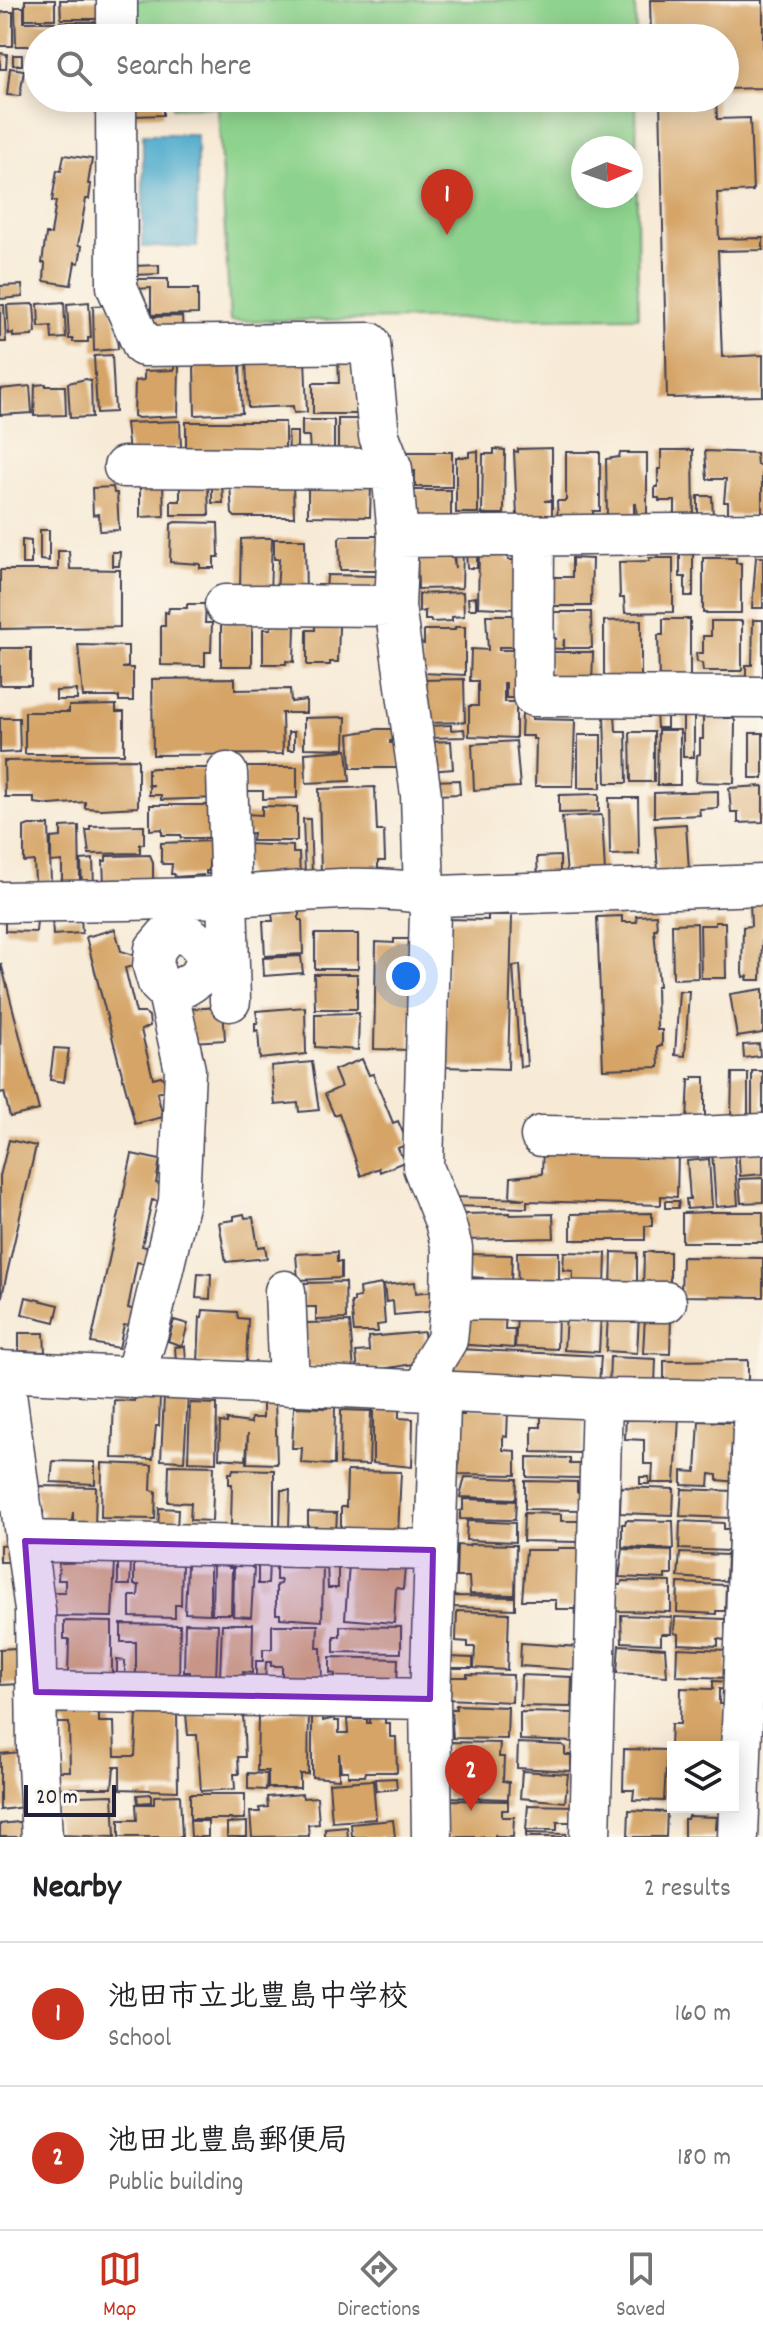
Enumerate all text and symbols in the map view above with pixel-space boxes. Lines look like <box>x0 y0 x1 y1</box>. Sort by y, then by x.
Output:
search box <box>24 24 739 112</box>
icon: search <box>52 46 96 90</box>
text: Search here <box>116 47 252 90</box>
north arrow <box>571 136 643 208</box>
pin: 1 <box>421 169 473 235</box>
your location <box>386 956 426 996</box>
map controls <box>667 1741 739 1813</box>
button: layers <box>667 1741 739 1813</box>
pin: 2 <box>445 1745 497 1811</box>
scale bar <box>24 1781 116 1817</box>
text: 20 m <box>36 1783 78 1814</box>
text: Nearby <box>32 1865 121 1914</box>
text: 2 results <box>644 1871 731 1908</box>
text: 池田市立北豊島中学校 <box>108 1978 408 2021</box>
text: 1 <box>55 1996 61 2033</box>
text: 160 m <box>675 1996 731 2033</box>
text: School <box>108 2021 171 2058</box>
text: 池田北豊島郵便局 <box>108 2122 348 2165</box>
text: 2 <box>52 2140 64 2177</box>
text: 180 m <box>677 2140 731 2177</box>
text: Public building <box>108 2165 243 2202</box>
tab: Map <box>98 2247 142 2326</box>
tab: Directions <box>337 2247 421 2326</box>
tab: Saved <box>616 2247 665 2326</box>

